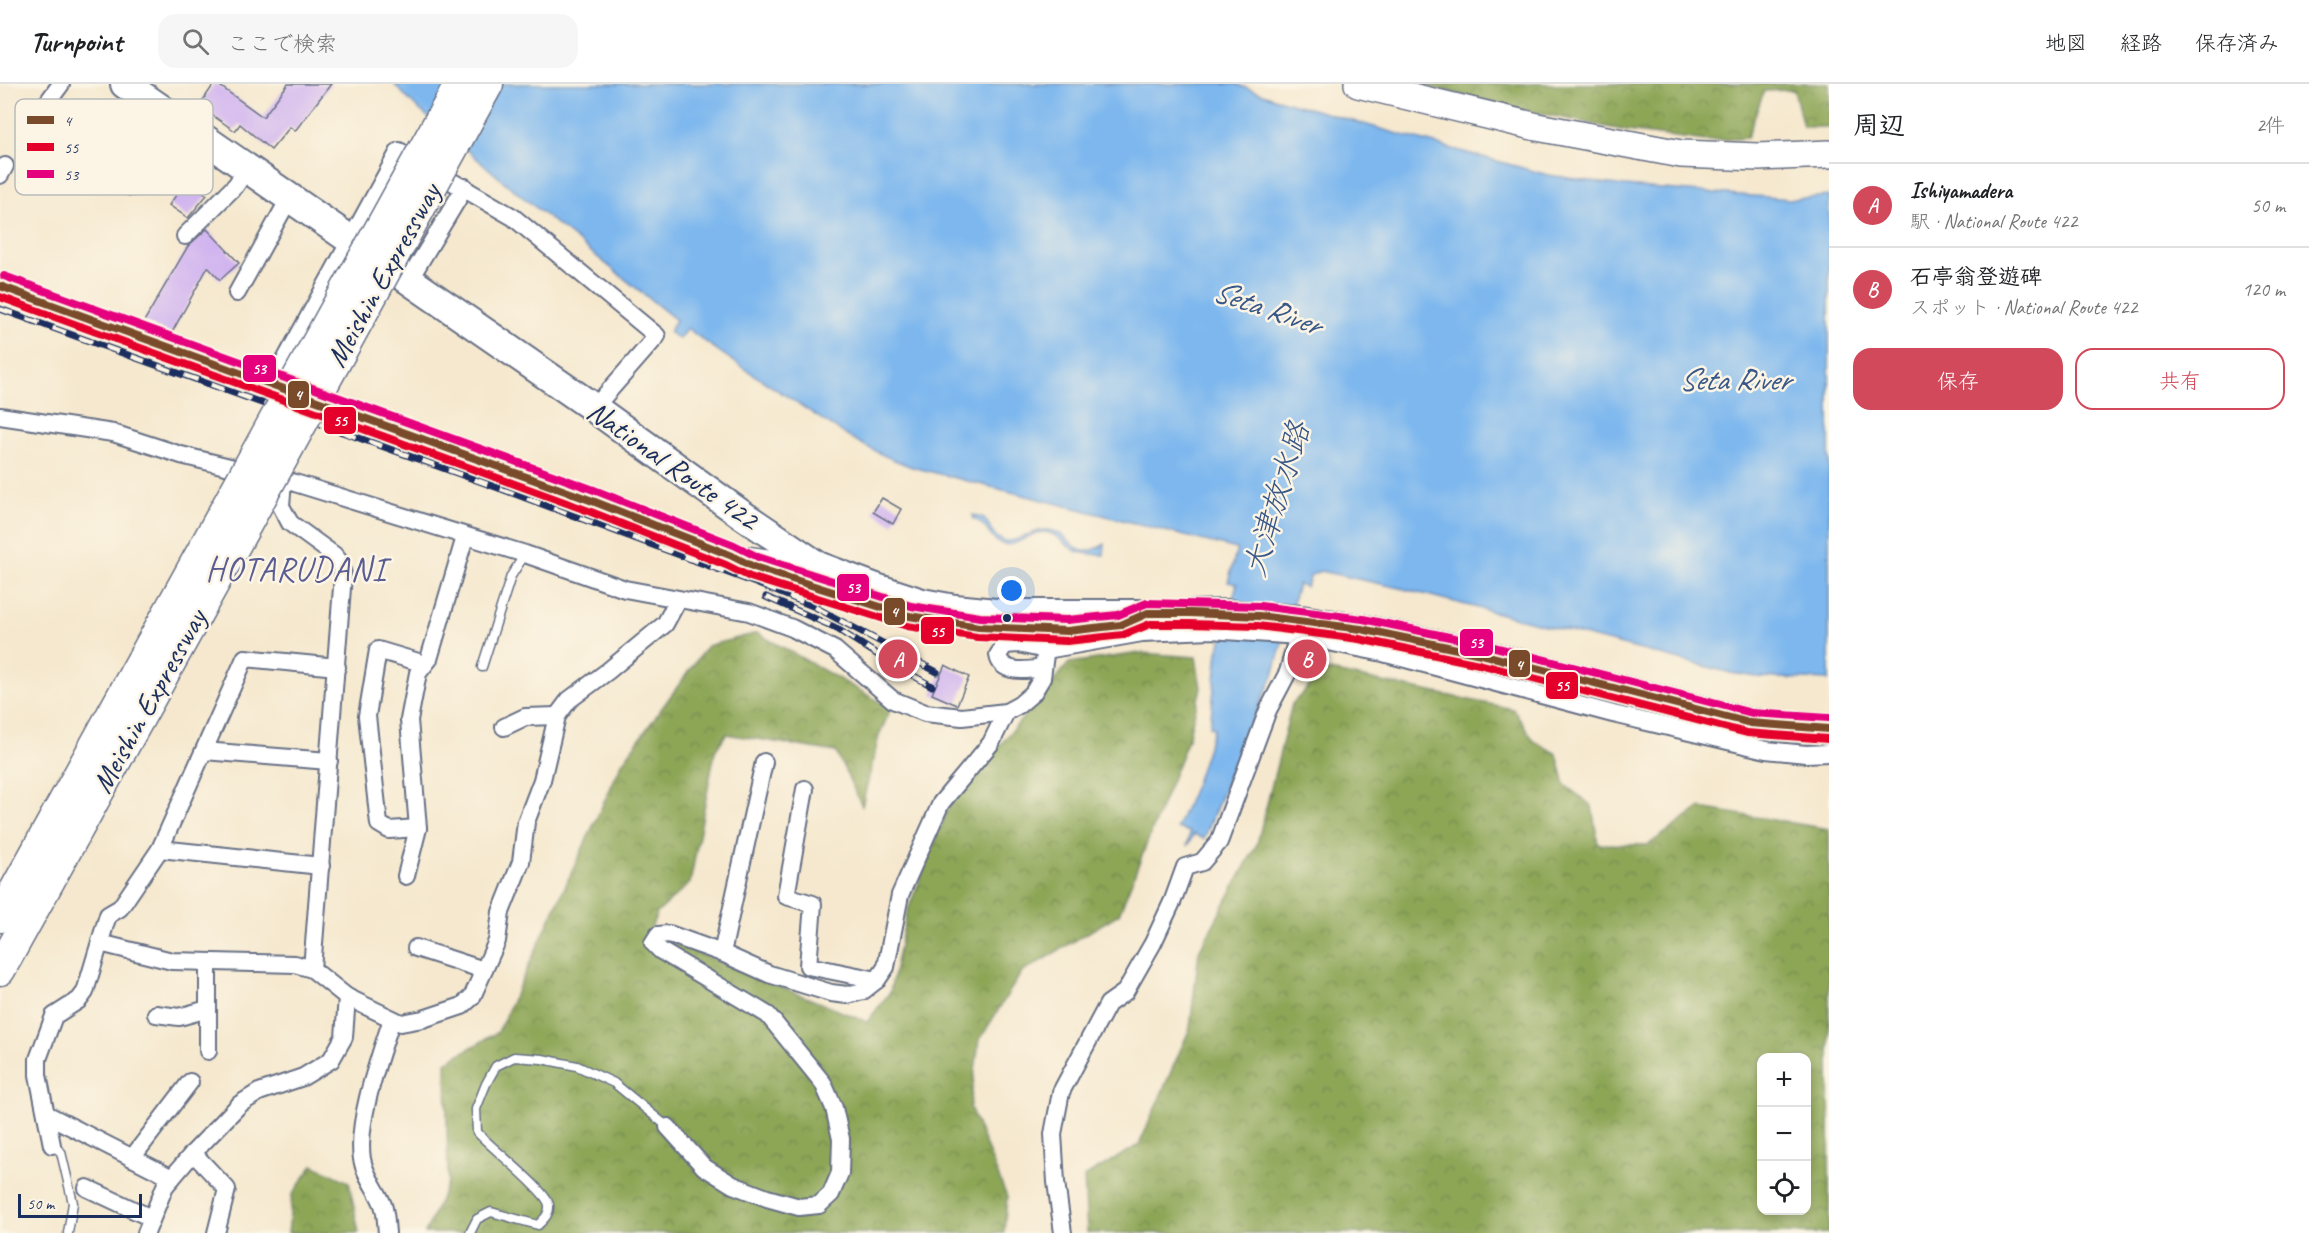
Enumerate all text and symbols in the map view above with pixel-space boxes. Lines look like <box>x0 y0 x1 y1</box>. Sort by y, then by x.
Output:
search box <box>158 14 578 68</box>
text: Turnpoint <box>30 24 122 59</box>
icon: search <box>179 25 212 58</box>
text: ここで検索 <box>227 30 337 58</box>
text: 地図 <box>2045 30 2087 56</box>
text: 経路 <box>2120 30 2162 56</box>
text: 保存済み <box>2195 30 2279 56</box>
legend <box>15 99 213 195</box>
text: 周辺 <box>1853 109 1905 142</box>
text: 4 <box>64 111 73 131</box>
text: 2件 <box>2256 113 2285 138</box>
text: 55 <box>64 138 79 158</box>
text: 53 <box>64 165 80 185</box>
street label: Meishin Expressway <box>317 174 450 373</box>
text: Ishiyamadera <box>1910 177 2012 205</box>
text: A <box>1867 193 1878 218</box>
text: 50 m <box>2251 193 2285 218</box>
text: 駅 · National Route 422 <box>1910 209 2077 234</box>
text: 石亭翁登遊碑 <box>1910 263 2042 291</box>
water label: Seta River <box>1208 270 1331 347</box>
text: B <box>1867 277 1878 302</box>
text: 120 m <box>2242 277 2285 302</box>
text: スポット · National Route 422 <box>1910 295 2137 320</box>
button: 保存 <box>1853 348 2063 410</box>
button: 共有 <box>2075 348 2285 410</box>
line badge: 53 <box>242 354 277 383</box>
text: 53 <box>252 359 268 379</box>
water label: Seta River <box>1679 359 1795 400</box>
line badge: 4 <box>287 380 310 409</box>
text: 4 <box>294 385 303 405</box>
street label: National Route 422 <box>580 392 768 540</box>
line badge: 55 <box>323 406 357 435</box>
text: 55 <box>333 411 349 431</box>
water label: 大津放水路 <box>1233 415 1320 582</box>
district label: HOTARUDANI <box>206 548 392 590</box>
line badge: 53 <box>836 573 870 602</box>
your location <box>997 576 1026 605</box>
text: 53 <box>846 578 862 598</box>
line badge: 4 <box>883 597 906 626</box>
street label: Meishin Expressway <box>83 600 216 799</box>
text: 4 <box>890 602 899 622</box>
unlabelled marker <box>1001 612 1013 624</box>
line badge: 55 <box>920 616 955 645</box>
text: 55 <box>930 622 946 642</box>
line badge: 53 <box>1459 628 1494 657</box>
text: 53 <box>1469 633 1485 653</box>
pin: A <box>878 636 918 682</box>
pin: B <box>1288 636 1326 682</box>
line badge: 4 <box>1508 649 1531 678</box>
text: 4 <box>1515 655 1524 675</box>
line badge: 55 <box>1545 671 1579 700</box>
text: 55 <box>1555 676 1571 696</box>
map controls <box>1757 1053 1811 1215</box>
button: + <box>1757 1053 1811 1107</box>
button: − <box>1757 1107 1811 1161</box>
button: locate <box>1757 1161 1811 1215</box>
scale bar <box>18 1191 142 1218</box>
text: 50 m <box>27 1194 54 1214</box>

